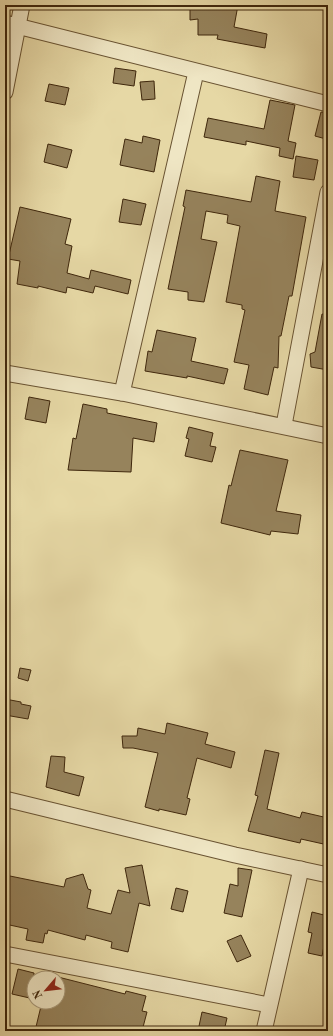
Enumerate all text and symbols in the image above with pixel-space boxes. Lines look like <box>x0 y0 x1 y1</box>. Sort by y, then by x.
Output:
north arrow <box>26 970 66 1010</box>
text: N <box>31 987 45 1000</box>

